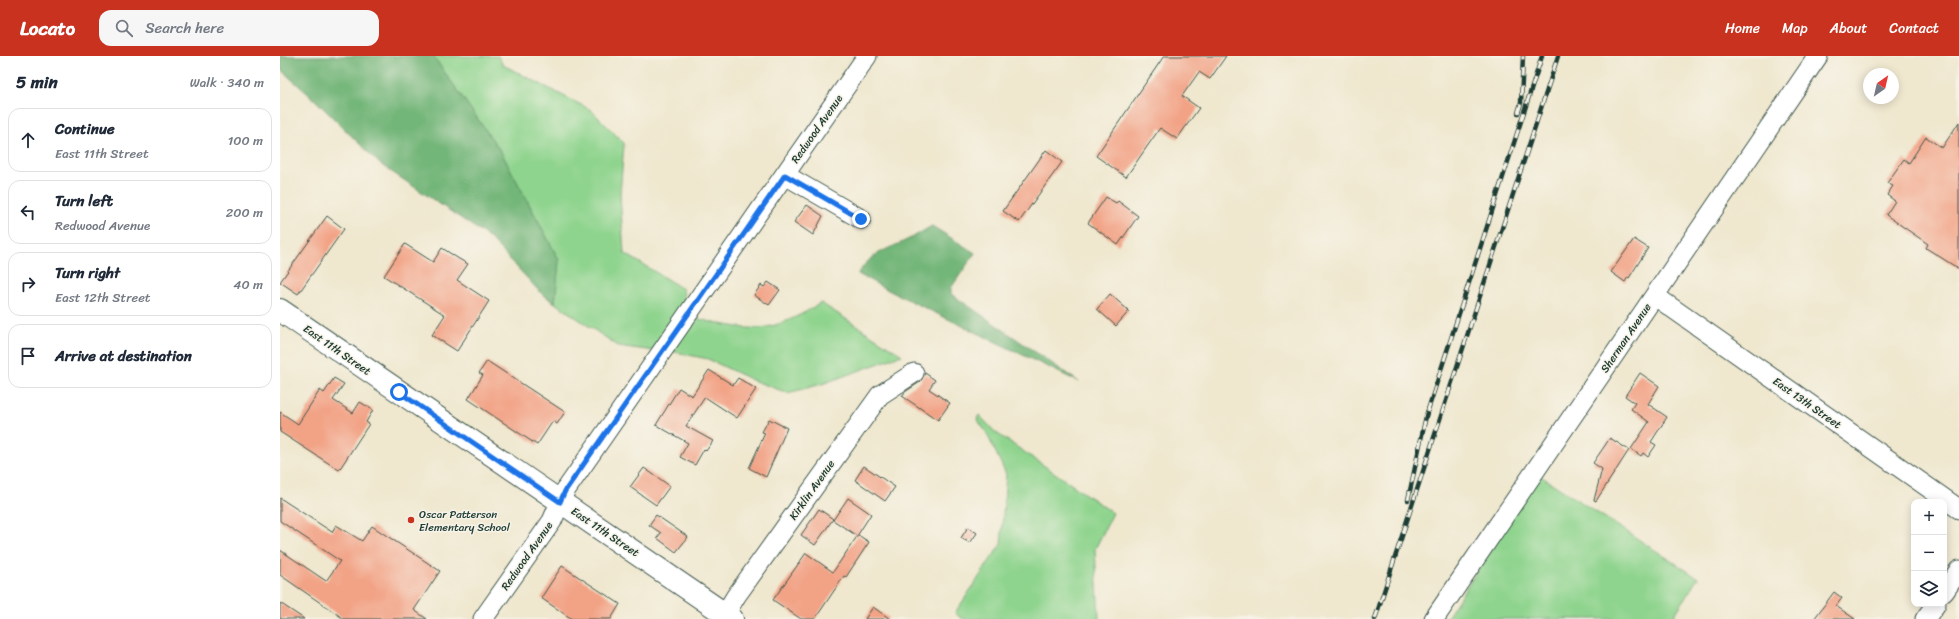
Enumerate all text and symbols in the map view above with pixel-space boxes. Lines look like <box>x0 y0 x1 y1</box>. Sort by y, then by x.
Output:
search box <box>99 10 379 46</box>
text: Locato <box>20 12 75 45</box>
text: Search here <box>145 15 224 41</box>
text: Home <box>1725 16 1760 41</box>
text: Map <box>1782 16 1808 41</box>
text: About <box>1830 16 1867 41</box>
text: Contact <box>1889 16 1939 41</box>
icon: search <box>113 17 135 39</box>
text: 5 min <box>16 67 58 97</box>
north arrow <box>1863 68 1899 104</box>
text: Walk · 340 m <box>190 71 264 94</box>
street label: Redwood Avenue <box>786 90 848 167</box>
text: Continue <box>55 116 115 142</box>
icon: ahead <box>17 129 39 151</box>
text: 100 m <box>228 129 263 152</box>
text: East 11th Street <box>55 142 149 165</box>
text: Turn left <box>55 188 113 214</box>
icon: left <box>17 201 39 223</box>
text: 200 m <box>226 201 263 224</box>
route end <box>852 210 870 228</box>
text: Redwood Avenue <box>55 214 150 237</box>
text: Turn right <box>55 260 120 286</box>
icon: right <box>17 273 39 295</box>
text: 40 m <box>233 273 263 296</box>
text: East 12th Street <box>55 286 151 309</box>
street label: Sherman Avenue <box>1596 299 1657 377</box>
street label: East 11th Street <box>299 320 375 381</box>
text: Arrive at destination <box>55 343 192 369</box>
icon: arrive <box>17 345 39 367</box>
street label: East 13th Street <box>1769 372 1846 434</box>
route start <box>390 383 408 401</box>
street label: Kirklin Avenue <box>784 456 840 524</box>
map controls <box>1911 499 1947 607</box>
button: + <box>1911 499 1947 535</box>
street label: East 11th Street <box>567 502 643 562</box>
place label: Oscar Patterson Elementary School <box>419 505 511 537</box>
marker: Oscar Patterson Elementary School <box>406 515 416 525</box>
street label: Redwood Avenue <box>496 517 558 594</box>
button: − <box>1911 535 1947 571</box>
button: layers <box>1911 571 1947 607</box>

